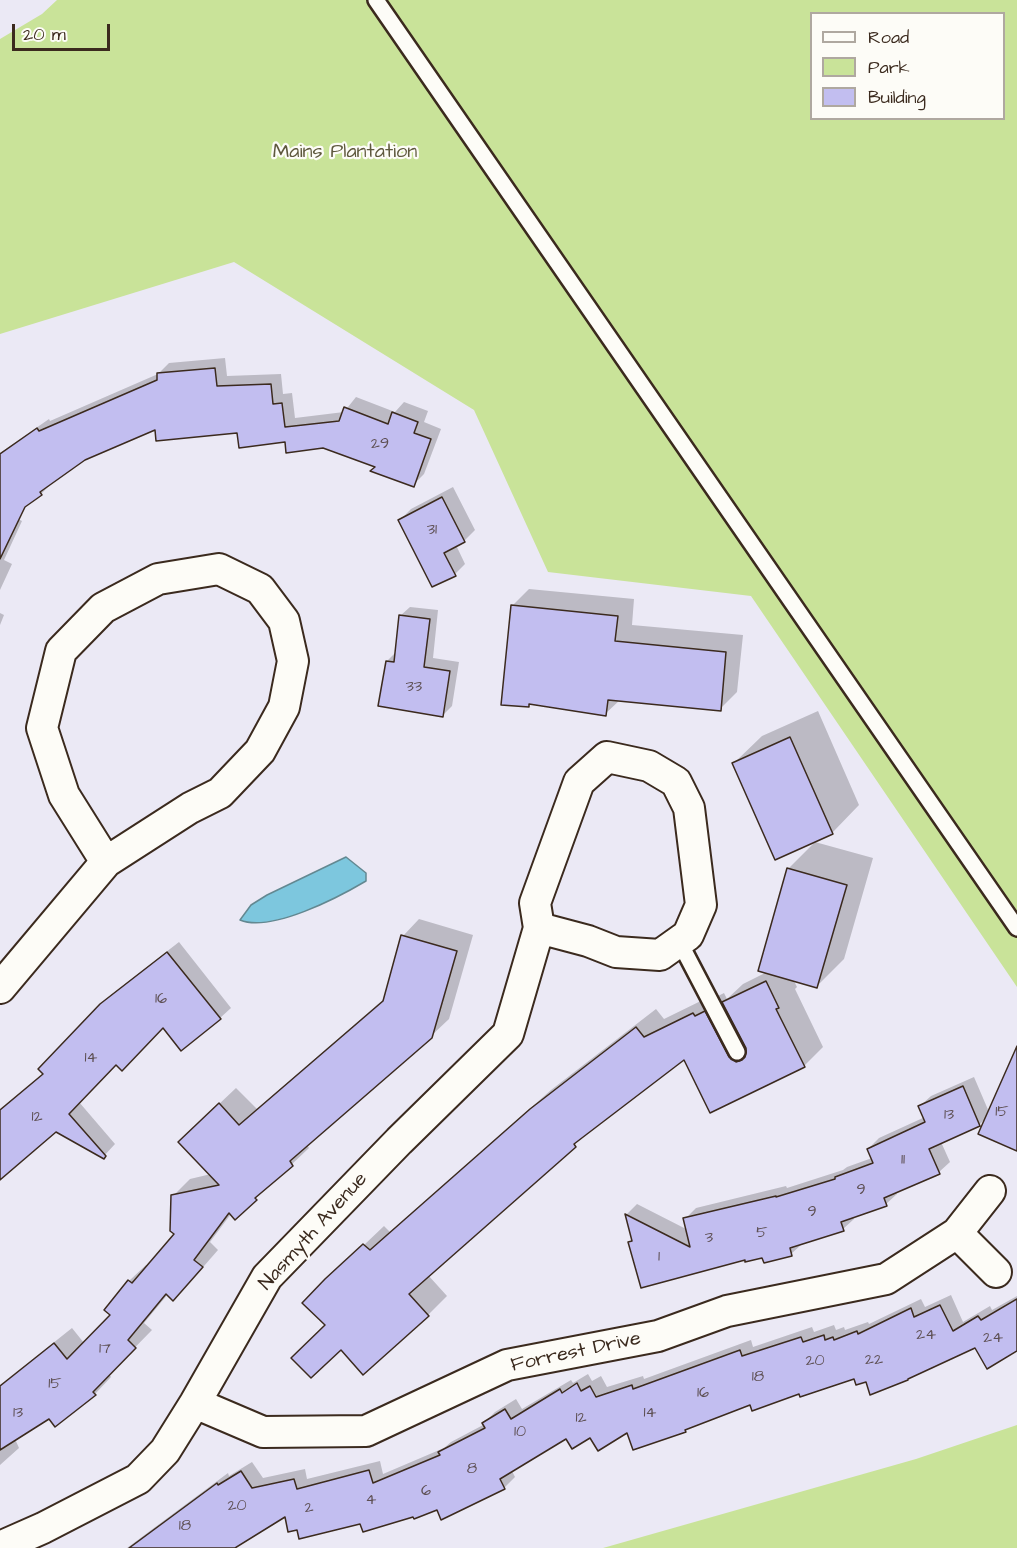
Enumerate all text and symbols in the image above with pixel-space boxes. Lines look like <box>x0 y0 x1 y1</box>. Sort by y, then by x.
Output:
scale bar <box>15 12 112 50</box>
legend <box>810 12 1005 120</box>
text: 20 m <box>23 22 66 47</box>
text: Road <box>868 25 909 50</box>
text: Park <box>868 55 910 80</box>
text: Building <box>868 85 926 110</box>
park label: Mains Plantation <box>273 141 417 165</box>
house number: 29 <box>371 435 389 455</box>
house number: 31 <box>427 521 437 541</box>
house number: 33 <box>406 678 422 698</box>
house number: 16 <box>155 990 167 1010</box>
house number: 14 <box>85 1049 97 1069</box>
house number: 15 <box>995 1103 1009 1123</box>
house number: 13 <box>944 1106 954 1126</box>
house number: 12 <box>31 1108 43 1128</box>
house number: 11 <box>901 1151 905 1171</box>
street label: Nasmyth Avenue <box>255 1168 373 1296</box>
house number: 9 <box>856 1181 866 1201</box>
house number: 9 <box>807 1203 817 1223</box>
house number: 5 <box>756 1224 768 1244</box>
house number: 3 <box>705 1229 713 1249</box>
house number: 1 <box>658 1248 660 1268</box>
house number: 24 <box>916 1326 936 1346</box>
street label: Forrest Drive <box>509 1328 643 1378</box>
house number: 24 <box>983 1329 1003 1349</box>
house number: 17 <box>99 1340 111 1360</box>
house number: 22 <box>865 1351 883 1371</box>
house number: 20 <box>805 1352 825 1372</box>
house number: 18 <box>752 1368 764 1388</box>
house number: 15 <box>48 1375 62 1395</box>
house number: 16 <box>697 1384 709 1404</box>
house number: 13 <box>13 1404 23 1424</box>
house number: 14 <box>644 1404 656 1424</box>
house number: 12 <box>575 1409 587 1429</box>
house number: 10 <box>514 1423 526 1443</box>
house number: 8 <box>467 1460 477 1480</box>
house number: 6 <box>421 1482 431 1502</box>
house number: 4 <box>366 1491 376 1511</box>
house number: 20 <box>227 1497 247 1517</box>
house number: 2 <box>304 1499 314 1519</box>
house number: 18 <box>179 1517 191 1537</box>

